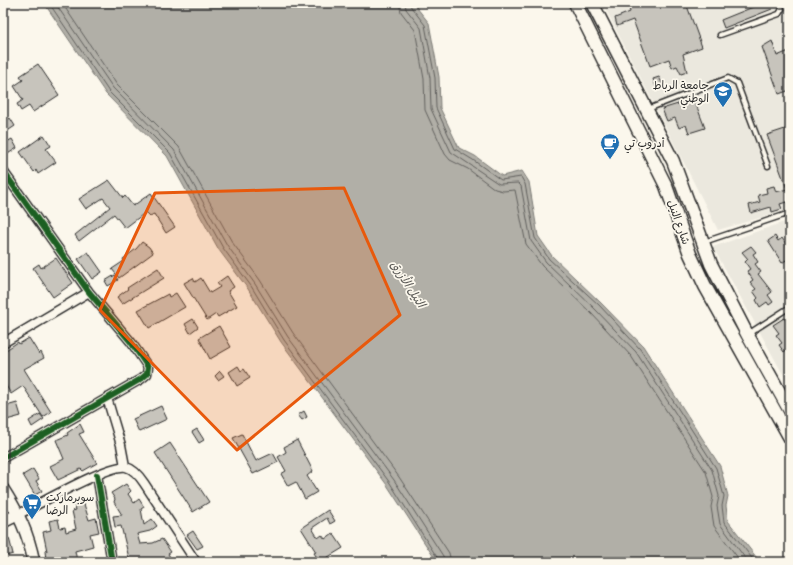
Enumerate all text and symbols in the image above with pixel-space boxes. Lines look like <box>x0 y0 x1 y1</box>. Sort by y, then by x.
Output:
place label: جامعة الرباط الوطني <box>653 80 709 109</box>
school or university icon: جامعة الرباط الوطني <box>712 80 734 108</box>
cafe icon: أدروب تي <box>599 132 621 160</box>
place label: أدروب تي <box>624 137 665 154</box>
street label: شارع النيل <box>663 198 692 247</box>
water label: النيل الأزرق <box>386 258 430 313</box>
supermarket icon: سوبرماركت الرضا <box>21 492 43 520</box>
place label: سوبرماركت الرضا <box>46 492 94 518</box>

